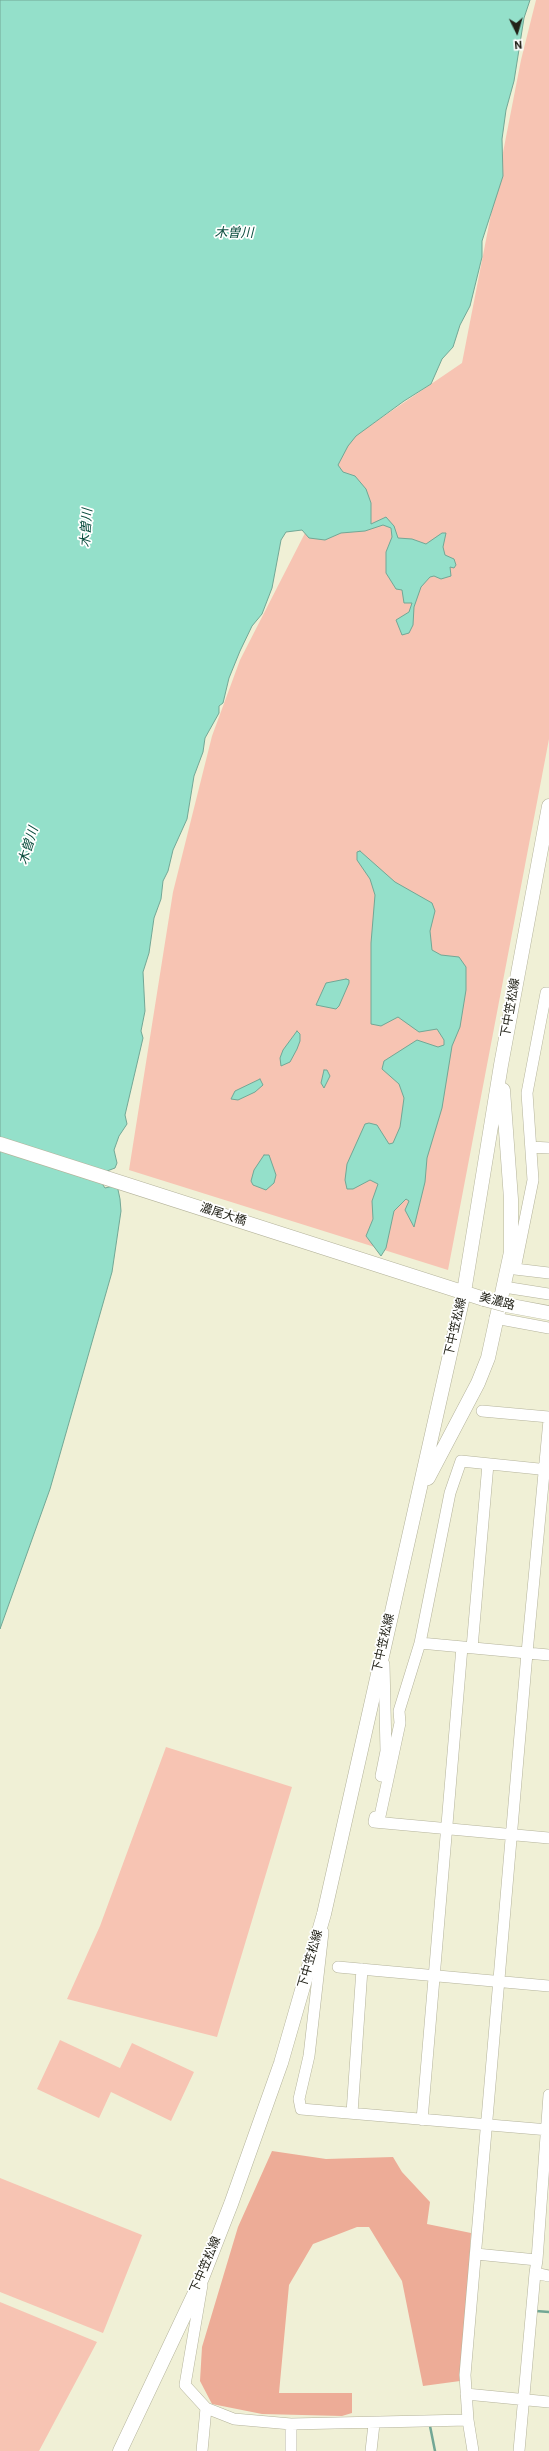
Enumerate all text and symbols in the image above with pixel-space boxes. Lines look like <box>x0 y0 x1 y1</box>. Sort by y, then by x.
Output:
north arrow <box>497 12 537 52</box>
text: N <box>514 38 523 51</box>
water label: 木曽川 <box>215 226 253 242</box>
water label: 木曽川 <box>78 508 96 548</box>
water label: 木曽川 <box>16 825 42 867</box>
street label: 下中笠松線 <box>499 977 523 1039</box>
street label: 濃尾大橋 <box>198 1201 248 1229</box>
street label: 美濃路 <box>478 1290 516 1314</box>
street label: 下中笠松線 <box>442 1296 470 1358</box>
street label: 下中笠松線 <box>370 1612 398 1674</box>
street label: 下中笠松線 <box>296 1928 326 1990</box>
street label: 下中笠松線 <box>188 2235 224 2295</box>

